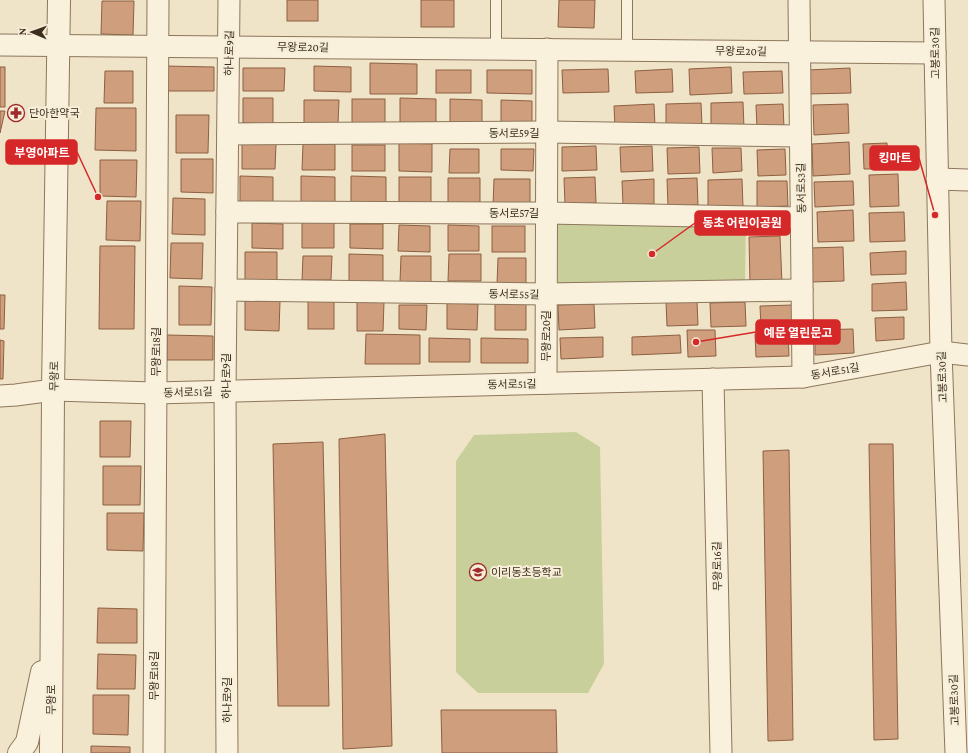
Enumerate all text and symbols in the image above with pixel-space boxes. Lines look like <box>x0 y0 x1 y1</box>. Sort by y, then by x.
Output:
north arrow <box>12 12 52 52</box>
text: N <box>16 27 28 36</box>
street label: 고봉로30길 <box>929 27 941 79</box>
street label: 하나로9길 <box>223 30 235 76</box>
street label: 무왕로20길 <box>277 41 329 53</box>
street label: 무왕로20길 <box>715 45 767 57</box>
pharmacy icon: 단아한약국 <box>6 103 26 123</box>
place label: 단아한약국 <box>29 107 80 119</box>
street label: 동서로59길 <box>488 127 540 139</box>
callout: 부영아파트 <box>6 140 77 164</box>
text: 부영아파트 <box>14 146 70 160</box>
callout: 킹마트 <box>870 146 919 170</box>
text: 킹마트 <box>878 151 912 165</box>
street label: 동서로53길 <box>795 163 807 213</box>
street label: 동서로57길 <box>489 207 539 219</box>
callout: 동초 어린이공원 <box>695 211 790 235</box>
text: 동초 어린이공원 <box>702 216 782 230</box>
street label: 동서로55길 <box>489 288 539 300</box>
street label: 무왕로20길 <box>540 310 552 362</box>
callout: 예문 열린문고 <box>756 320 840 344</box>
text: 예문 열린문고 <box>764 326 832 340</box>
street label: 무왕로18길 <box>150 327 162 377</box>
street label: 고봉로30길 <box>935 351 949 403</box>
street label: 하나로9길 <box>220 353 232 399</box>
street label: 무왕로 <box>48 361 60 391</box>
street label: 동서로51길 <box>810 361 860 381</box>
street label: 동서로51길 <box>487 378 537 390</box>
street label: 동서로51길 <box>163 385 213 399</box>
street label: 무왕로16길 <box>711 541 723 591</box>
school or university icon: 이리동초등학교 <box>468 562 488 582</box>
place label: 이리동초등학교 <box>491 566 562 578</box>
street label: 무왕로18길 <box>148 651 160 701</box>
street label: 고봉로30길 <box>947 674 961 726</box>
street label: 하나로9길 <box>221 677 233 723</box>
street label: 무왕로 <box>45 685 57 715</box>

